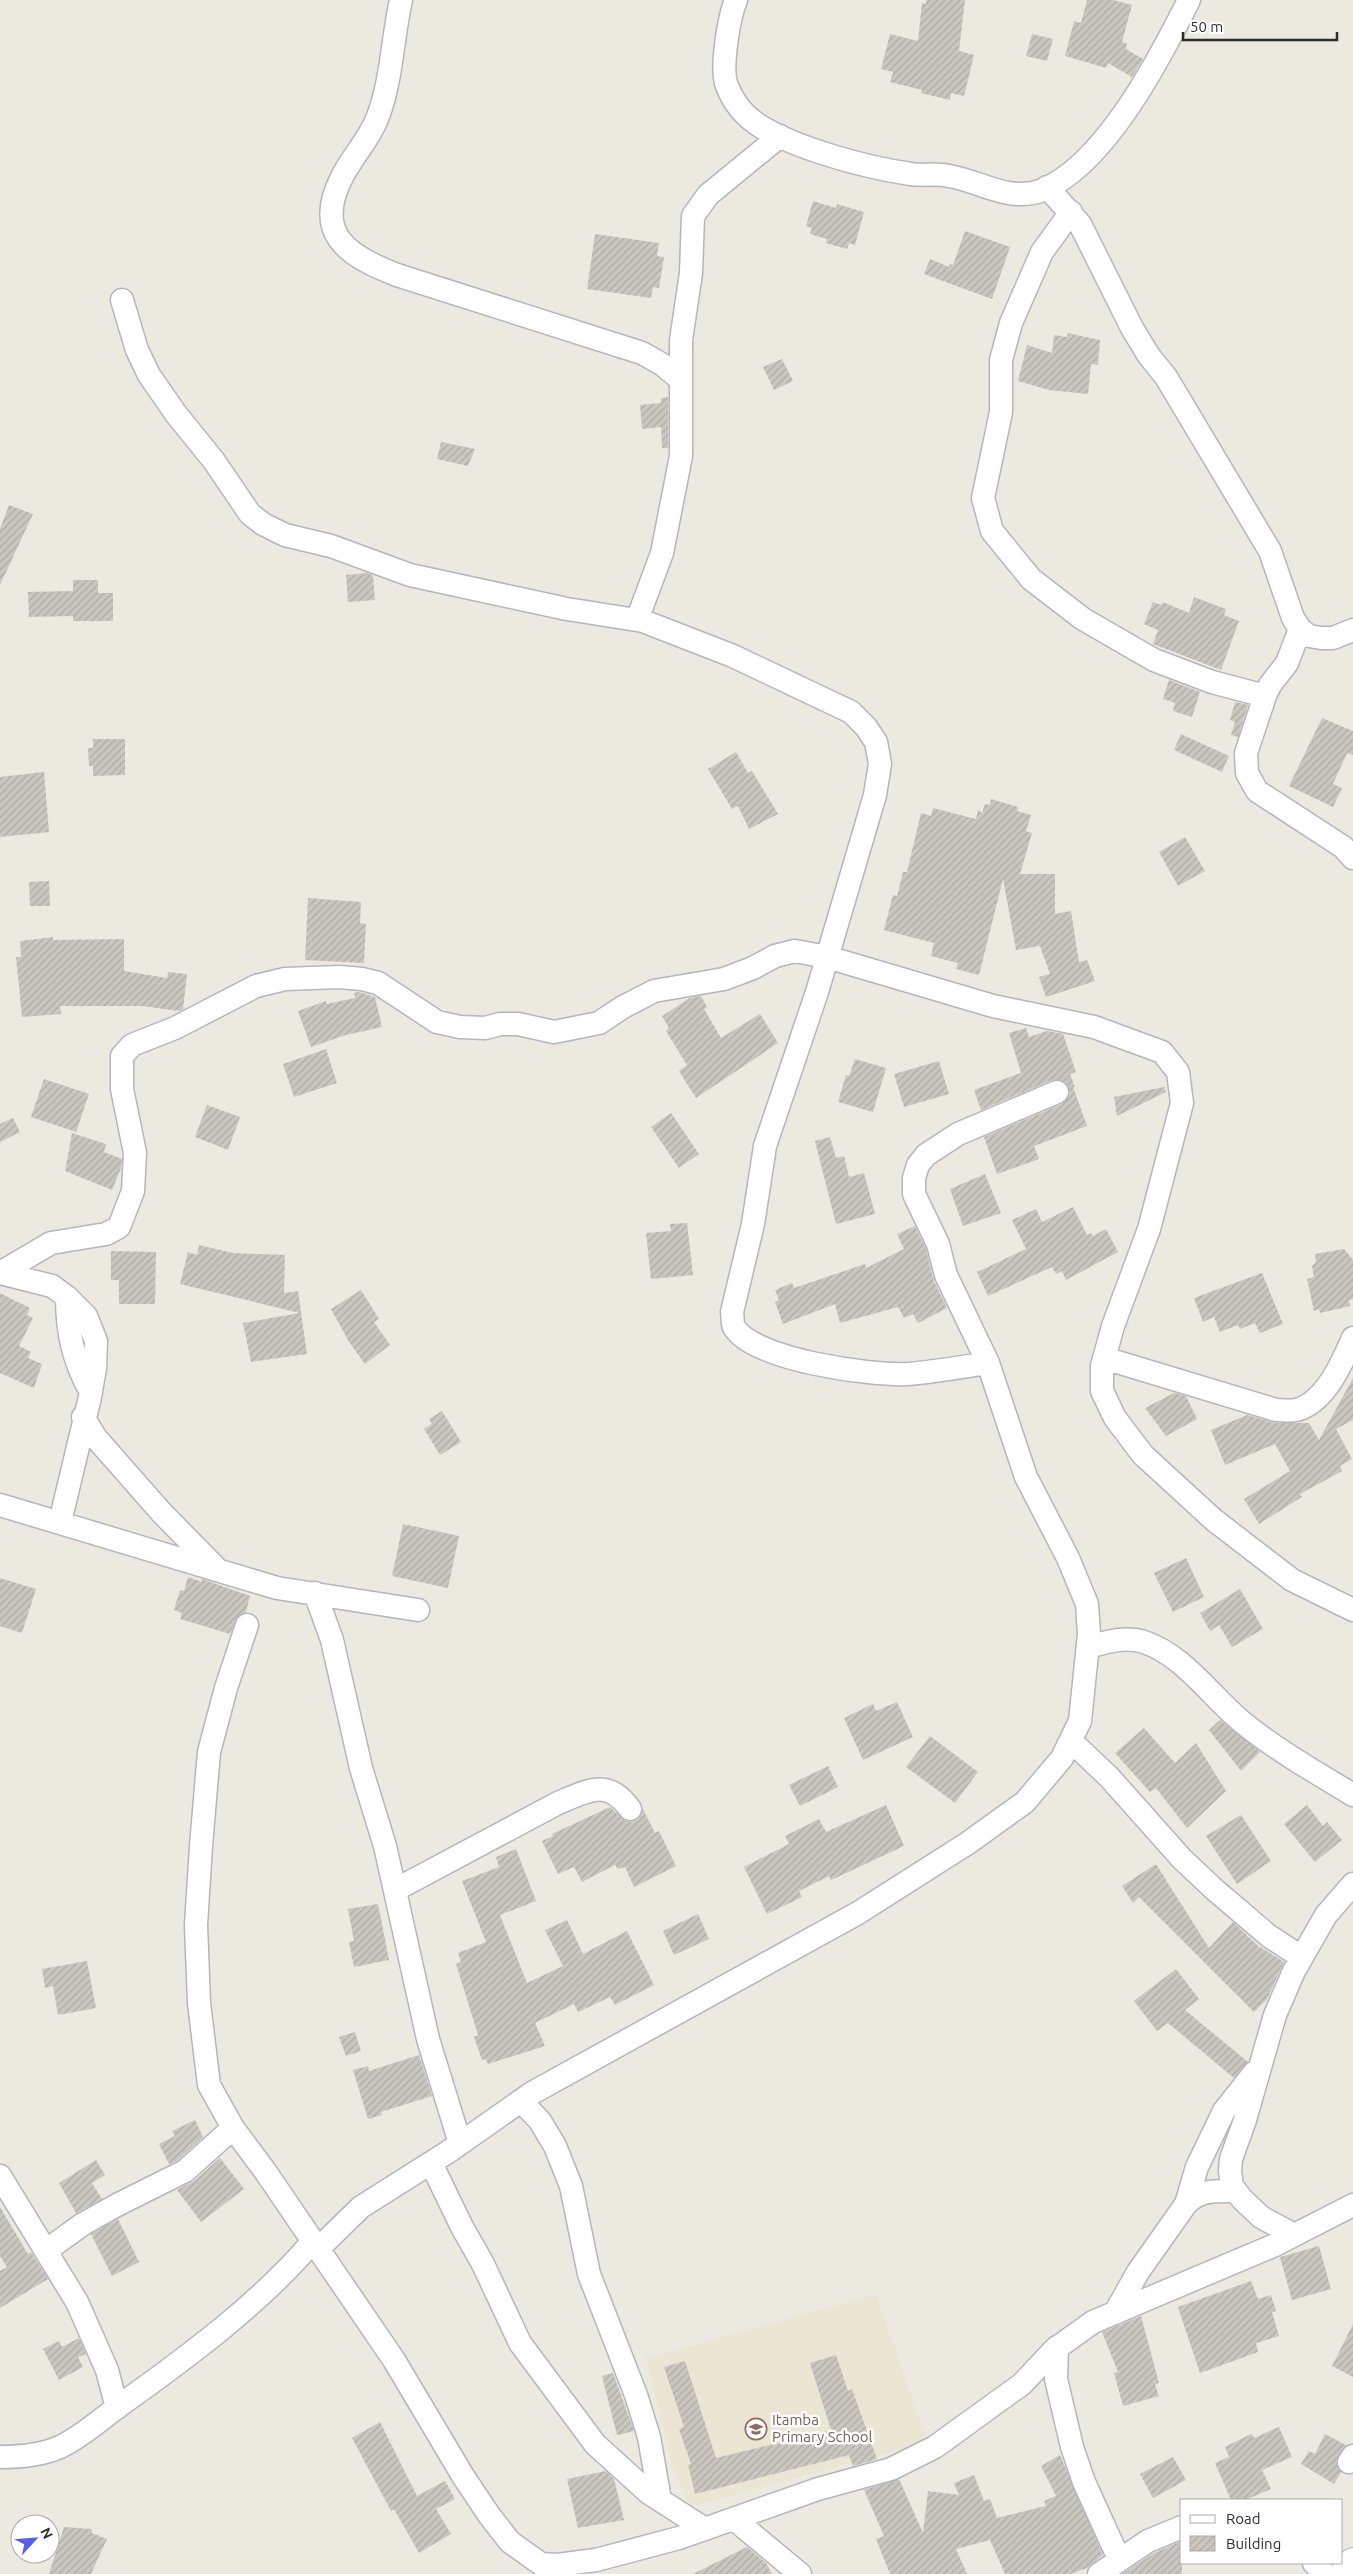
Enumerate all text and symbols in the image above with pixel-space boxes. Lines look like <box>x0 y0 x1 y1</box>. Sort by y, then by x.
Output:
scale bar <box>1183 10 1337 42</box>
text: 50 m <box>1190 18 1223 35</box>
place label: Itamba Primary School <box>772 2411 873 2445</box>
school or university icon: Itamba Primary School <box>744 2417 768 2441</box>
legend <box>1180 2499 1343 2564</box>
text: Road <box>1226 2510 1261 2527</box>
north arrow <box>10 2514 60 2564</box>
text: N <box>37 2525 56 2542</box>
text: Building <box>1226 2535 1281 2552</box>

